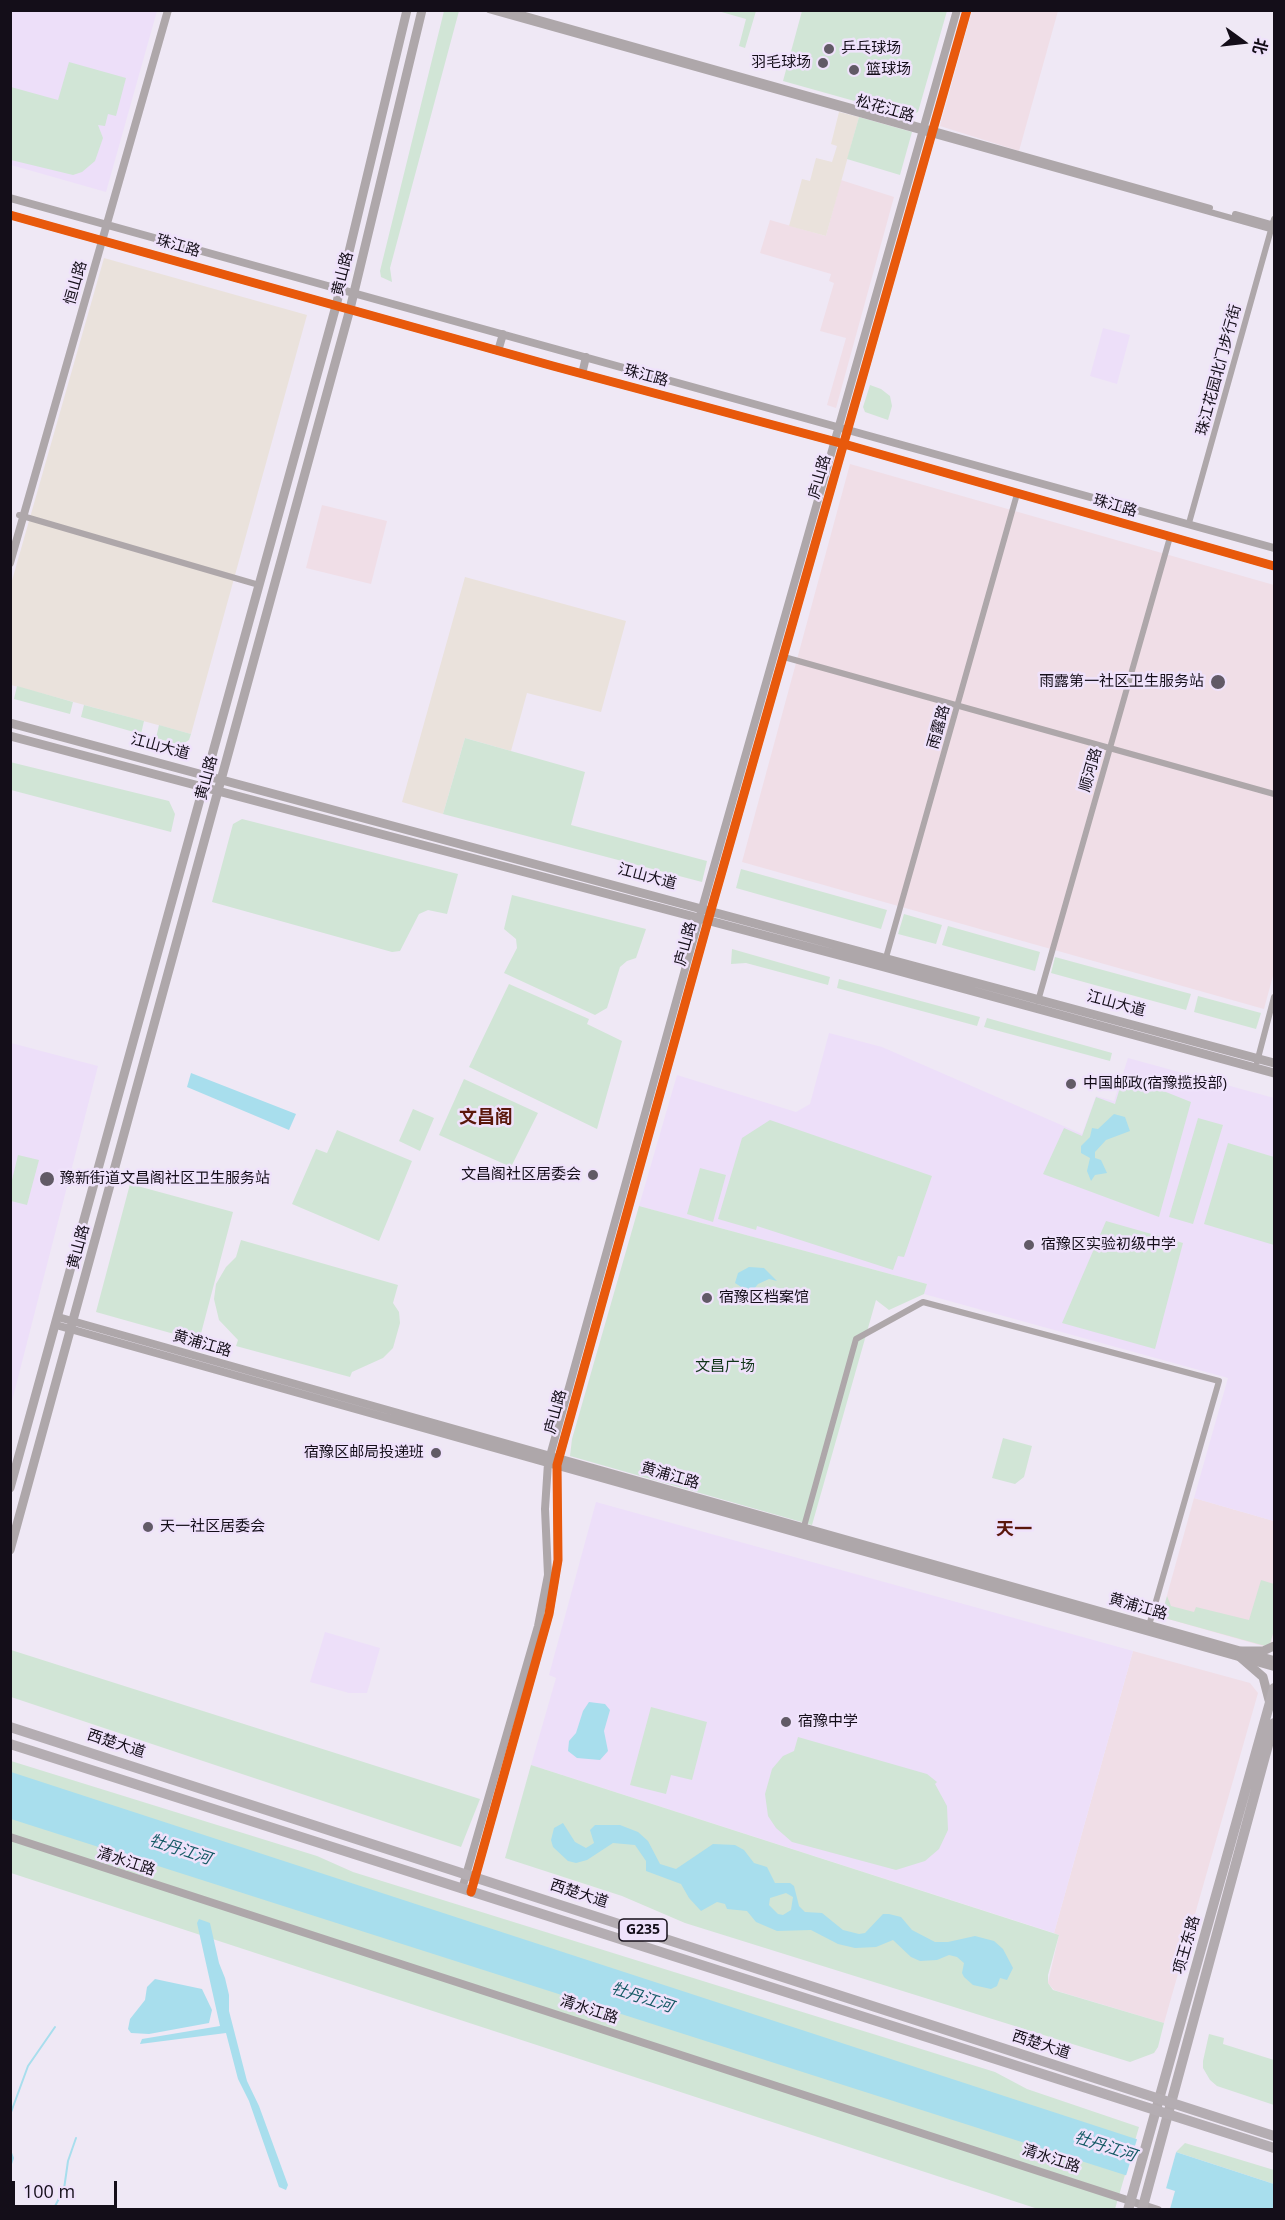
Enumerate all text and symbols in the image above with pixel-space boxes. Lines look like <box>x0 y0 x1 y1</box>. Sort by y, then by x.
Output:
north arrow <box>1213 12 1273 72</box>
text: 北 <box>1248 36 1273 57</box>
place label: 乒乓球场 <box>841 40 901 58</box>
marker: 乒乓球场 <box>822 42 836 56</box>
place label: 羽毛球场 <box>751 54 811 72</box>
marker: 羽毛球场 <box>816 56 830 70</box>
place label: 篮球场 <box>866 61 911 79</box>
marker: 篮球场 <box>847 63 861 77</box>
street label: 松花江路 <box>854 92 916 126</box>
street label: 珠江路 <box>154 231 202 261</box>
street label: 黄山路 <box>329 250 357 298</box>
street label: 恒山路 <box>61 259 91 307</box>
street label: 珠江花园北门步行街 <box>1193 302 1245 438</box>
street label: 珠江路 <box>622 361 670 391</box>
street label: 庐山路 <box>805 453 835 501</box>
street label: 珠江路 <box>1091 491 1139 521</box>
place label: 雨露第一社区卫生服务站 <box>1039 673 1204 691</box>
marker: 雨露第一社区卫生服务站 <box>1209 673 1227 691</box>
street label: 雨露路 <box>924 703 954 751</box>
street label: 江山大道 <box>129 731 191 763</box>
street label: 顺河路 <box>1076 746 1106 794</box>
street label: 黄山路 <box>192 754 222 802</box>
street label: 江山大道 <box>616 861 678 893</box>
street label: 庐山路 <box>671 920 701 968</box>
street label: 江山大道 <box>1085 988 1147 1020</box>
place label: 中国邮政(宿豫揽投部) <box>1083 1075 1227 1093</box>
marker: 中国邮政(宿豫揽投部) <box>1064 1077 1078 1091</box>
district label: 文昌阁 <box>459 1107 513 1129</box>
place label: 文昌阁社区居委会 <box>461 1166 581 1184</box>
marker: 文昌阁社区居委会 <box>586 1168 600 1182</box>
marker: 豫新街道文昌阁社区卫生服务站 <box>38 1170 56 1188</box>
place label: 豫新街道文昌阁社区卫生服务站 <box>60 1170 270 1188</box>
street label: 黄山路 <box>64 1223 94 1271</box>
place label: 宿豫区实验初级中学 <box>1041 1236 1176 1254</box>
marker: 宿豫区实验初级中学 <box>1022 1238 1036 1252</box>
place label: 宿豫区档案馆 <box>719 1289 809 1307</box>
marker: 宿豫区档案馆 <box>700 1291 714 1305</box>
street label: 黄浦江路 <box>171 1327 233 1361</box>
park label: 文昌广场 <box>695 1358 755 1376</box>
street label: 庐山路 <box>541 1388 571 1436</box>
place label: 宿豫区邮局投递班 <box>304 1444 424 1462</box>
marker: 宿豫区邮局投递班 <box>429 1446 443 1460</box>
street label: 黄浦江路 <box>639 1459 701 1493</box>
place label: 天一社区居委会 <box>160 1518 265 1536</box>
district label: 天一 <box>996 1519 1032 1541</box>
marker: 天一社区居委会 <box>141 1520 155 1534</box>
street label: 黄浦江路 <box>1107 1590 1169 1624</box>
place label: 宿豫中学 <box>798 1713 858 1731</box>
marker: 宿豫中学 <box>779 1715 793 1729</box>
street label: 西楚大道 <box>85 1726 147 1762</box>
water label: 牡丹江河 <box>147 1831 213 1869</box>
street label: 清水江路 <box>95 1844 157 1880</box>
street label: 西楚大道 <box>548 1876 610 1912</box>
street label: 项王东路 <box>1170 1914 1204 1976</box>
road number: G235 <box>619 1919 667 1941</box>
water label: 牡丹江河 <box>609 1979 675 2017</box>
street label: 清水江路 <box>558 1992 620 2028</box>
street label: 西楚大道 <box>1010 2027 1072 2063</box>
water label: 牡丹江河 <box>1072 2128 1138 2166</box>
street label: 清水江路 <box>1020 2141 1082 2177</box>
scale bar <box>15 2169 120 2207</box>
text: 100 m <box>23 2179 75 2203</box>

